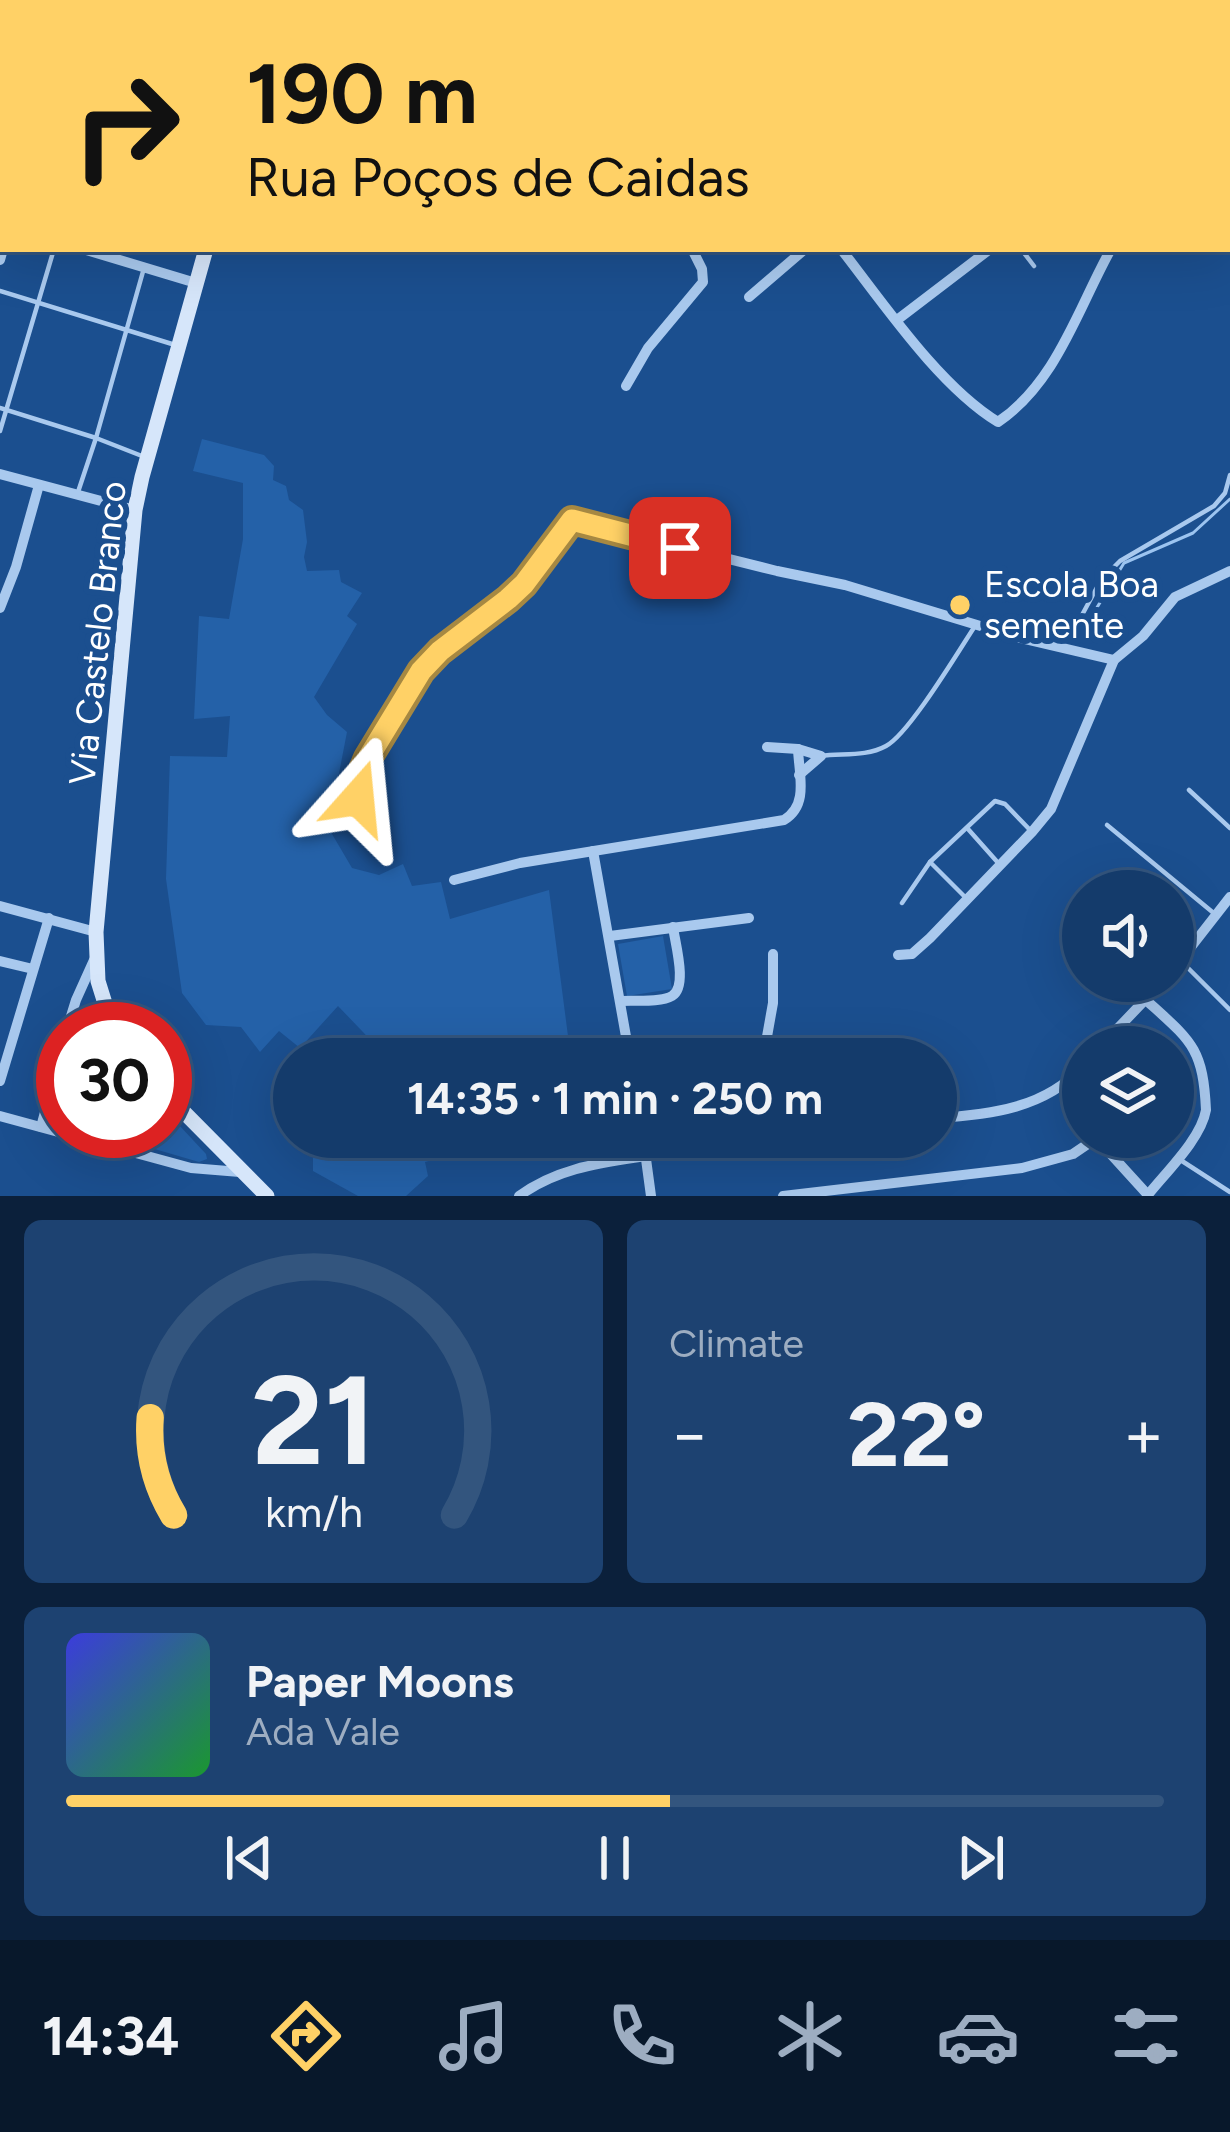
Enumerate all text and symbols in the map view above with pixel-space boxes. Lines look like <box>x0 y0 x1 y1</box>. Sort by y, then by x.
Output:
text: 190 m <box>246 43 478 144</box>
icon: right <box>48 48 204 204</box>
text: Rua Poços de Caidas <box>246 145 750 210</box>
street label: Via Castelo Branco <box>60 479 135 787</box>
pin <box>629 497 731 599</box>
icon: arrive <box>647 515 713 581</box>
place label: Escola Boa semente <box>984 563 1159 647</box>
marker: Escola Boa semente <box>947 592 973 618</box>
position arrow <box>295 735 421 861</box>
map controls <box>1062 870 1194 1158</box>
button: sound <box>1062 870 1194 1002</box>
speed limit sign: 30 <box>36 1002 192 1158</box>
button: layers <box>1062 1026 1194 1158</box>
text: 14:35 · 1 min · 250 m <box>407 1071 823 1125</box>
text: Climate <box>669 1320 804 1367</box>
text: 21 <box>251 1345 376 1495</box>
text: 22° <box>847 1380 986 1489</box>
text: − <box>669 1394 710 1474</box>
text: + <box>1123 1394 1164 1474</box>
text: km/h <box>265 1485 362 1537</box>
text: Paper Moons <box>246 1654 514 1708</box>
text: Ada Vale <box>246 1708 400 1755</box>
icon: previous <box>216 1825 282 1891</box>
icon: pause <box>582 1825 648 1891</box>
icon: next <box>948 1825 1014 1891</box>
icon: directions <box>264 1994 348 2078</box>
icon: music <box>432 1994 516 2078</box>
icon: phone <box>600 1994 684 2078</box>
icon: climate <box>768 1994 852 2078</box>
icon: car <box>936 1994 1020 2078</box>
icon: filters <box>1104 1994 1188 2078</box>
text: 14:34 <box>42 2004 179 2069</box>

